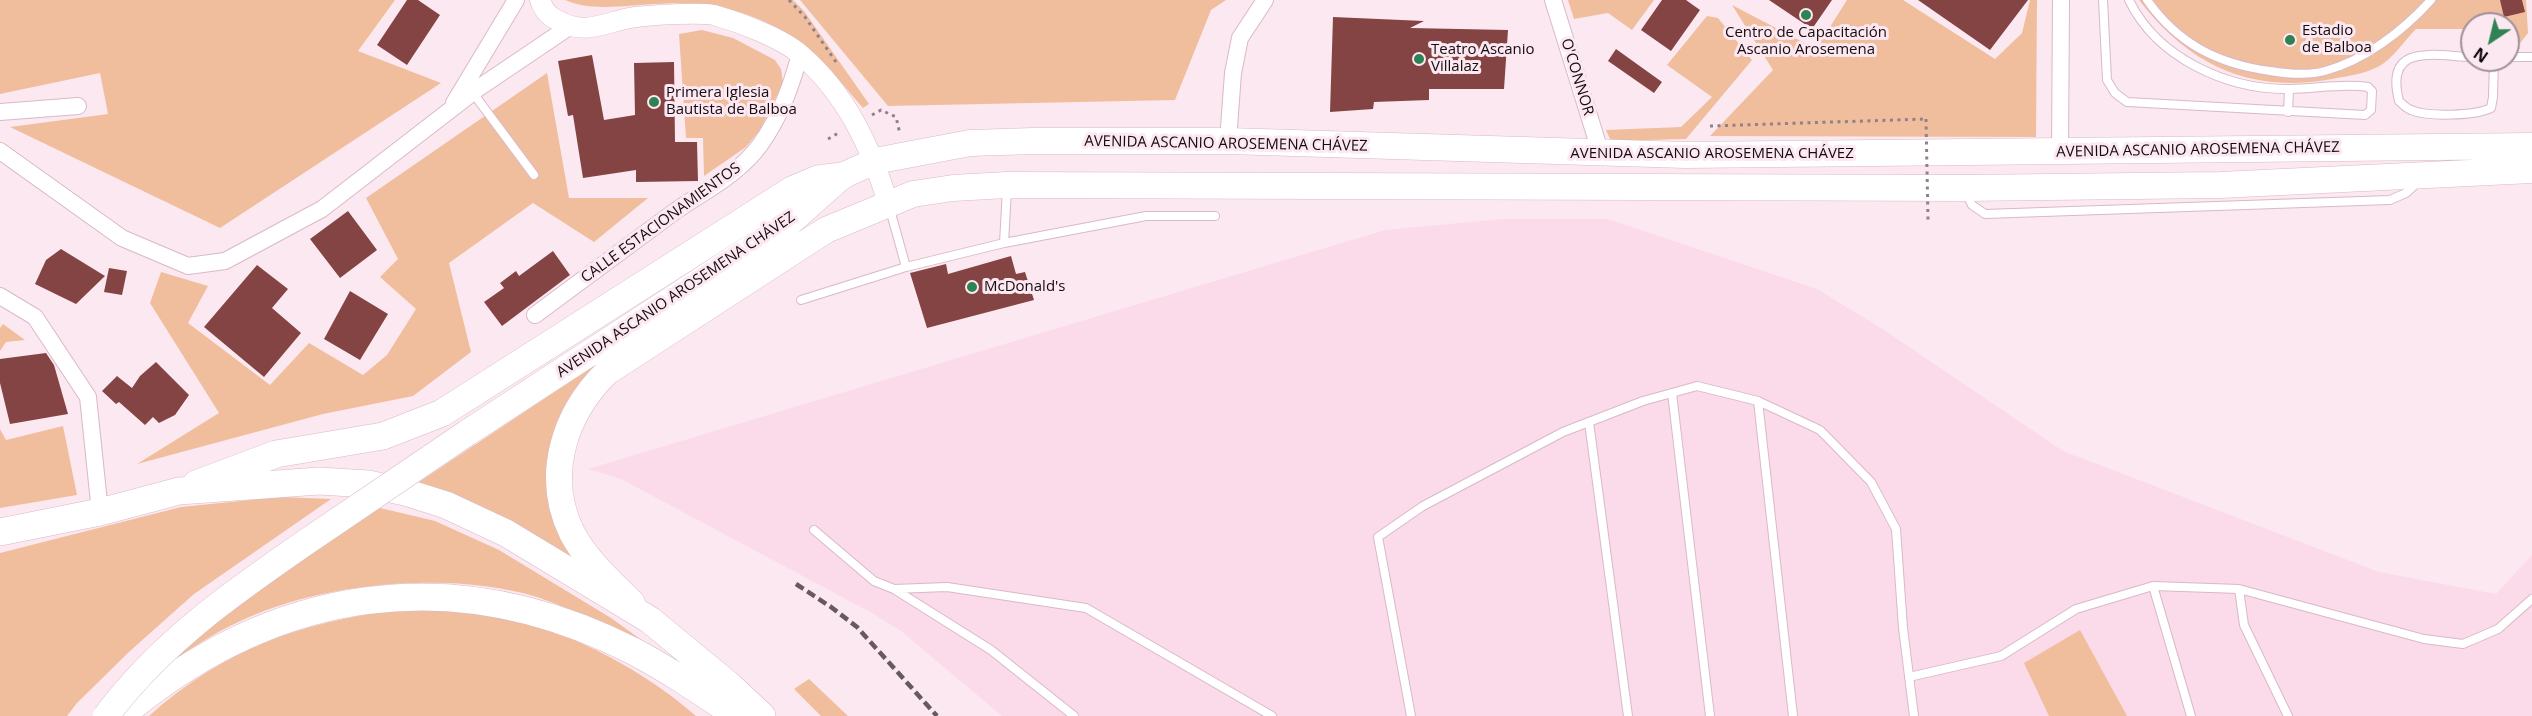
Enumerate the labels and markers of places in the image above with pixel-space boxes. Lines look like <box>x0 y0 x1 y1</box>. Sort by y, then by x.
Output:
marker: Centro de Capacitación Ascanio Arosemena <box>1799 8 1813 22</box>
place label: Estadio de Balboa <box>2302 22 2372 57</box>
place label: Centro de Capacitación Ascanio Arosemena <box>1725 24 1887 59</box>
marker: Estadio de Balboa <box>2283 33 2297 47</box>
place label: Teatro Ascanio Villalaz <box>1431 41 1535 76</box>
marker: Teatro Ascanio Villalaz <box>1412 52 1426 66</box>
place label: Primera Iglesia Bautista de Balboa <box>666 84 797 119</box>
marker: Primera Iglesia Bautista de Balboa <box>647 95 661 109</box>
place label: McDonald's <box>984 278 1066 296</box>
marker: McDonald's <box>965 280 979 294</box>

